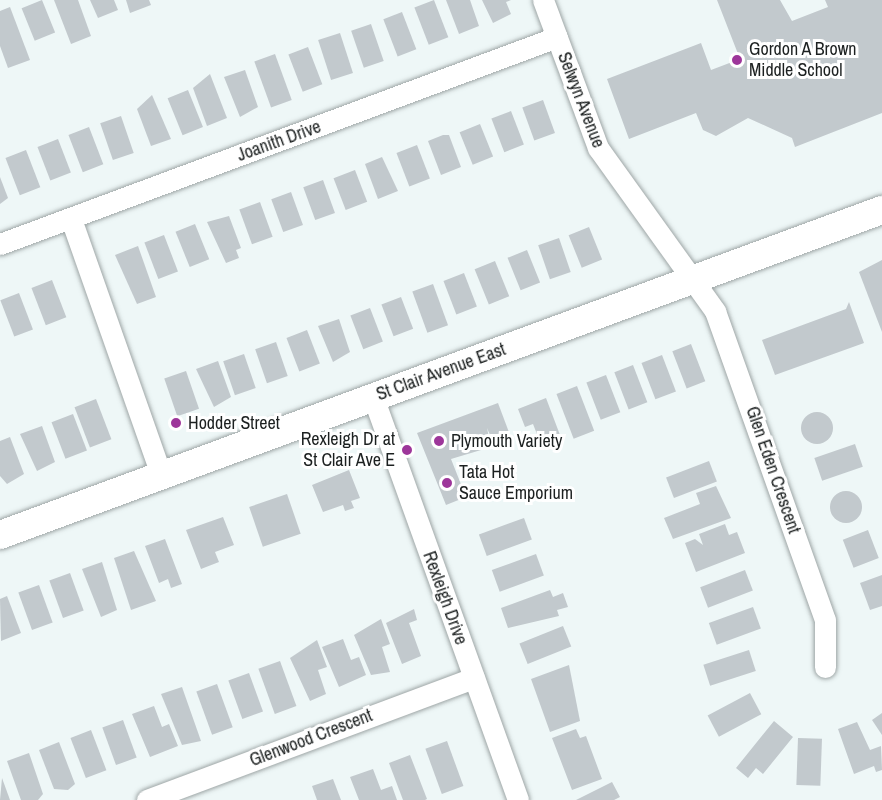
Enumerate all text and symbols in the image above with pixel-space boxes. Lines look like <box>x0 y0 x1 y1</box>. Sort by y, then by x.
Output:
place label: Gordon A Brown Middle School <box>749 39 858 82</box>
street label: Selwyn Avenue <box>553 49 609 151</box>
marker: Gordon A Brown Middle School <box>730 53 744 67</box>
street label: Joanith Drive <box>234 116 324 166</box>
street label: St Clair Avenue East <box>373 338 509 406</box>
street label: Glen Eden Crescent <box>741 404 805 536</box>
place label: Hodder Street <box>188 412 280 434</box>
marker: Hodder Street <box>169 416 183 430</box>
place label: Rexleigh Dr at St Clair Ave E <box>301 429 395 472</box>
place label: Plymouth Variety <box>451 430 562 452</box>
marker: Plymouth Variety <box>432 434 446 448</box>
marker: Rexleigh Dr at St Clair Ave E <box>400 443 414 457</box>
place label: Tata Hot Sauce Emporium <box>459 462 573 504</box>
marker: Tata Hot Sauce Emporium <box>440 476 454 490</box>
street label: Rexleigh Drive <box>418 548 472 648</box>
street label: Glenwood Crescent <box>247 705 375 771</box>

